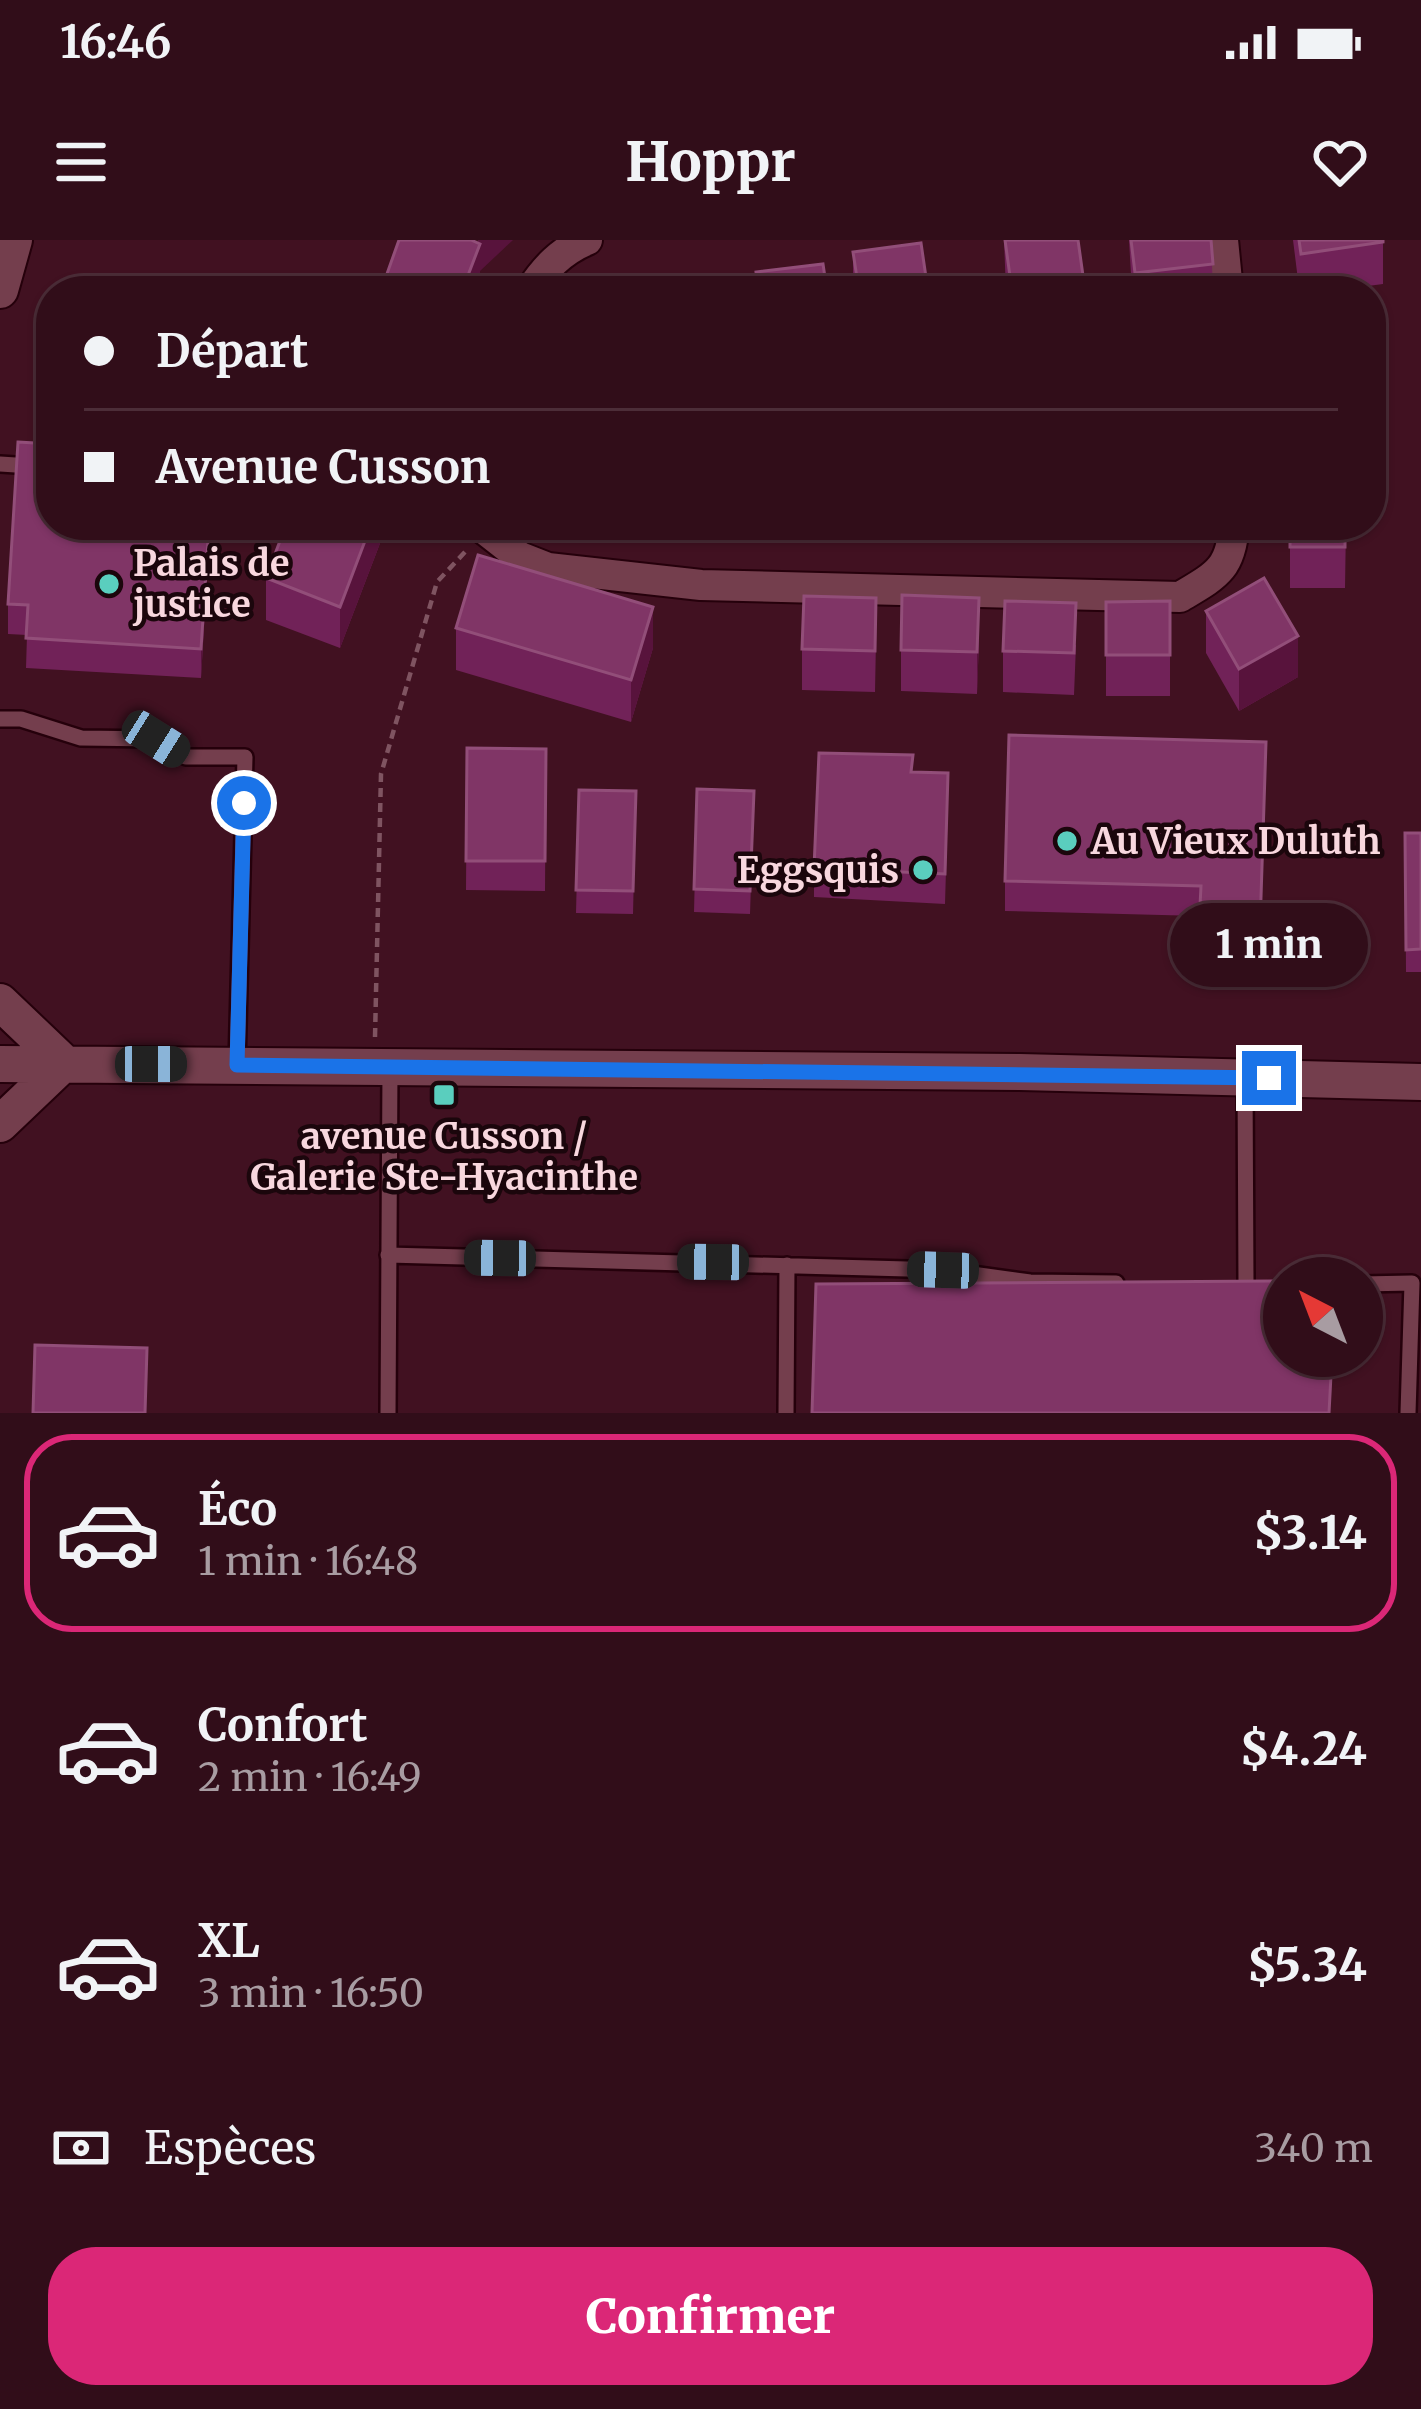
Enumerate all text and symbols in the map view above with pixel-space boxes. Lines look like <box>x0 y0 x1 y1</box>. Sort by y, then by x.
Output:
text: 16:46 <box>60 14 172 70</box>
text: Hoppr <box>625 128 796 196</box>
icon: menu <box>48 129 114 195</box>
icon: heart <box>1307 129 1373 195</box>
text: Départ <box>156 323 308 379</box>
text: Avenue Cusson <box>156 439 490 495</box>
place label: Palais de justice <box>132 541 289 627</box>
marker: Palais de justice <box>96 571 122 597</box>
car <box>116 705 196 773</box>
route start <box>217 776 271 830</box>
place label: Au Vieux Duluth <box>1090 819 1381 864</box>
marker: Au Vieux Duluth <box>1054 828 1080 854</box>
place label: Eggsquis <box>737 848 899 893</box>
marker: Eggsquis <box>910 857 936 883</box>
callout: 1 min <box>1170 904 1368 988</box>
text: 1 min <box>1216 920 1322 969</box>
car <box>115 1046 187 1082</box>
route end <box>1242 1051 1296 1105</box>
marker: avenue Cusson / Galerie Ste-Hyacinthe <box>431 1082 457 1108</box>
place label: avenue Cusson / Galerie Ste-Hyacinthe <box>250 1114 638 1200</box>
car <box>464 1239 536 1277</box>
car <box>677 1243 749 1281</box>
car <box>906 1251 980 1289</box>
north arrow <box>1263 1257 1383 1377</box>
map controls <box>1263 1257 1383 1377</box>
icon: car <box>54 1479 162 1587</box>
text: Éco <box>198 1481 277 1537</box>
text: $3.14 <box>1253 1505 1367 1561</box>
text: 1 min · 16:48 <box>198 1537 418 1586</box>
icon: car <box>54 1695 162 1803</box>
text: Confort <box>198 1697 368 1753</box>
text: $4.24 <box>1240 1721 1367 1777</box>
text: 2 min · 16:49 <box>198 1753 422 1802</box>
icon: car <box>54 1911 162 2019</box>
text: XL <box>198 1913 260 1969</box>
text: $5.34 <box>1247 1937 1367 1993</box>
text: 3 min · 16:50 <box>198 1969 424 2018</box>
icon: cash <box>48 2115 114 2181</box>
text: Espèces <box>144 2120 316 2176</box>
text: 340 m <box>1255 2124 1373 2173</box>
button: Confirmer <box>48 2247 1373 2385</box>

